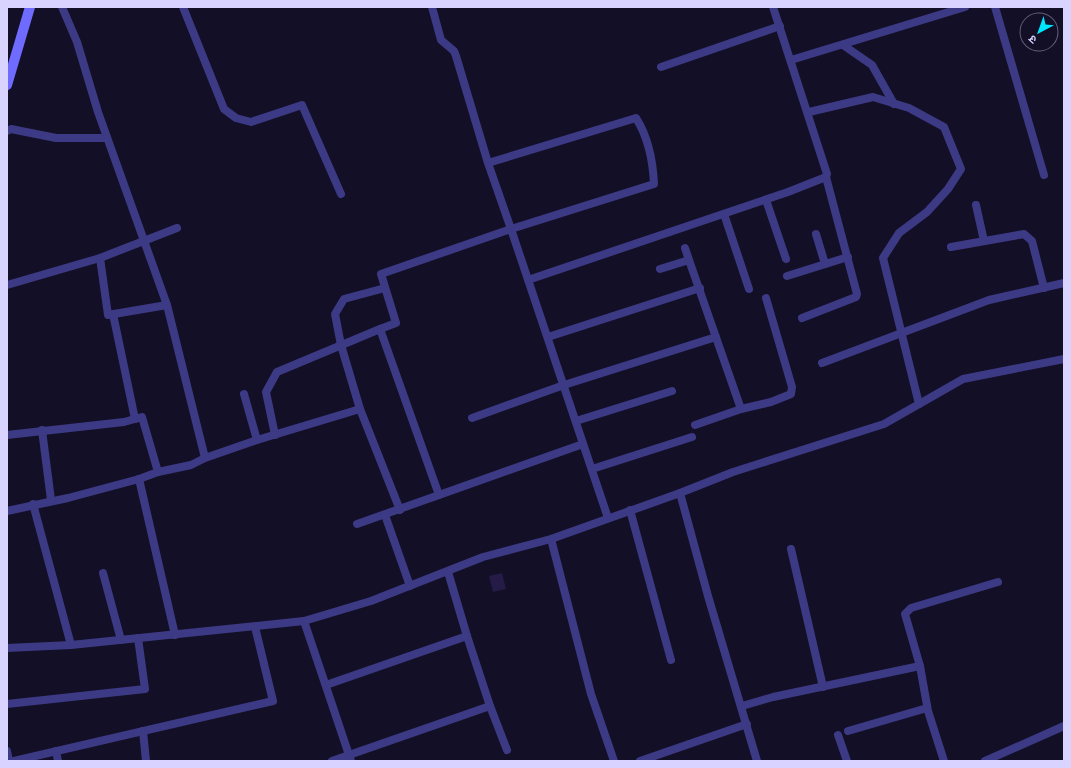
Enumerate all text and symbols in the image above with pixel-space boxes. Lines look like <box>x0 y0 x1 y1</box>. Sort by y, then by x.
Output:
north arrow <box>1019 12 1059 52</box>
text: उ <box>1024 32 1039 48</box>

